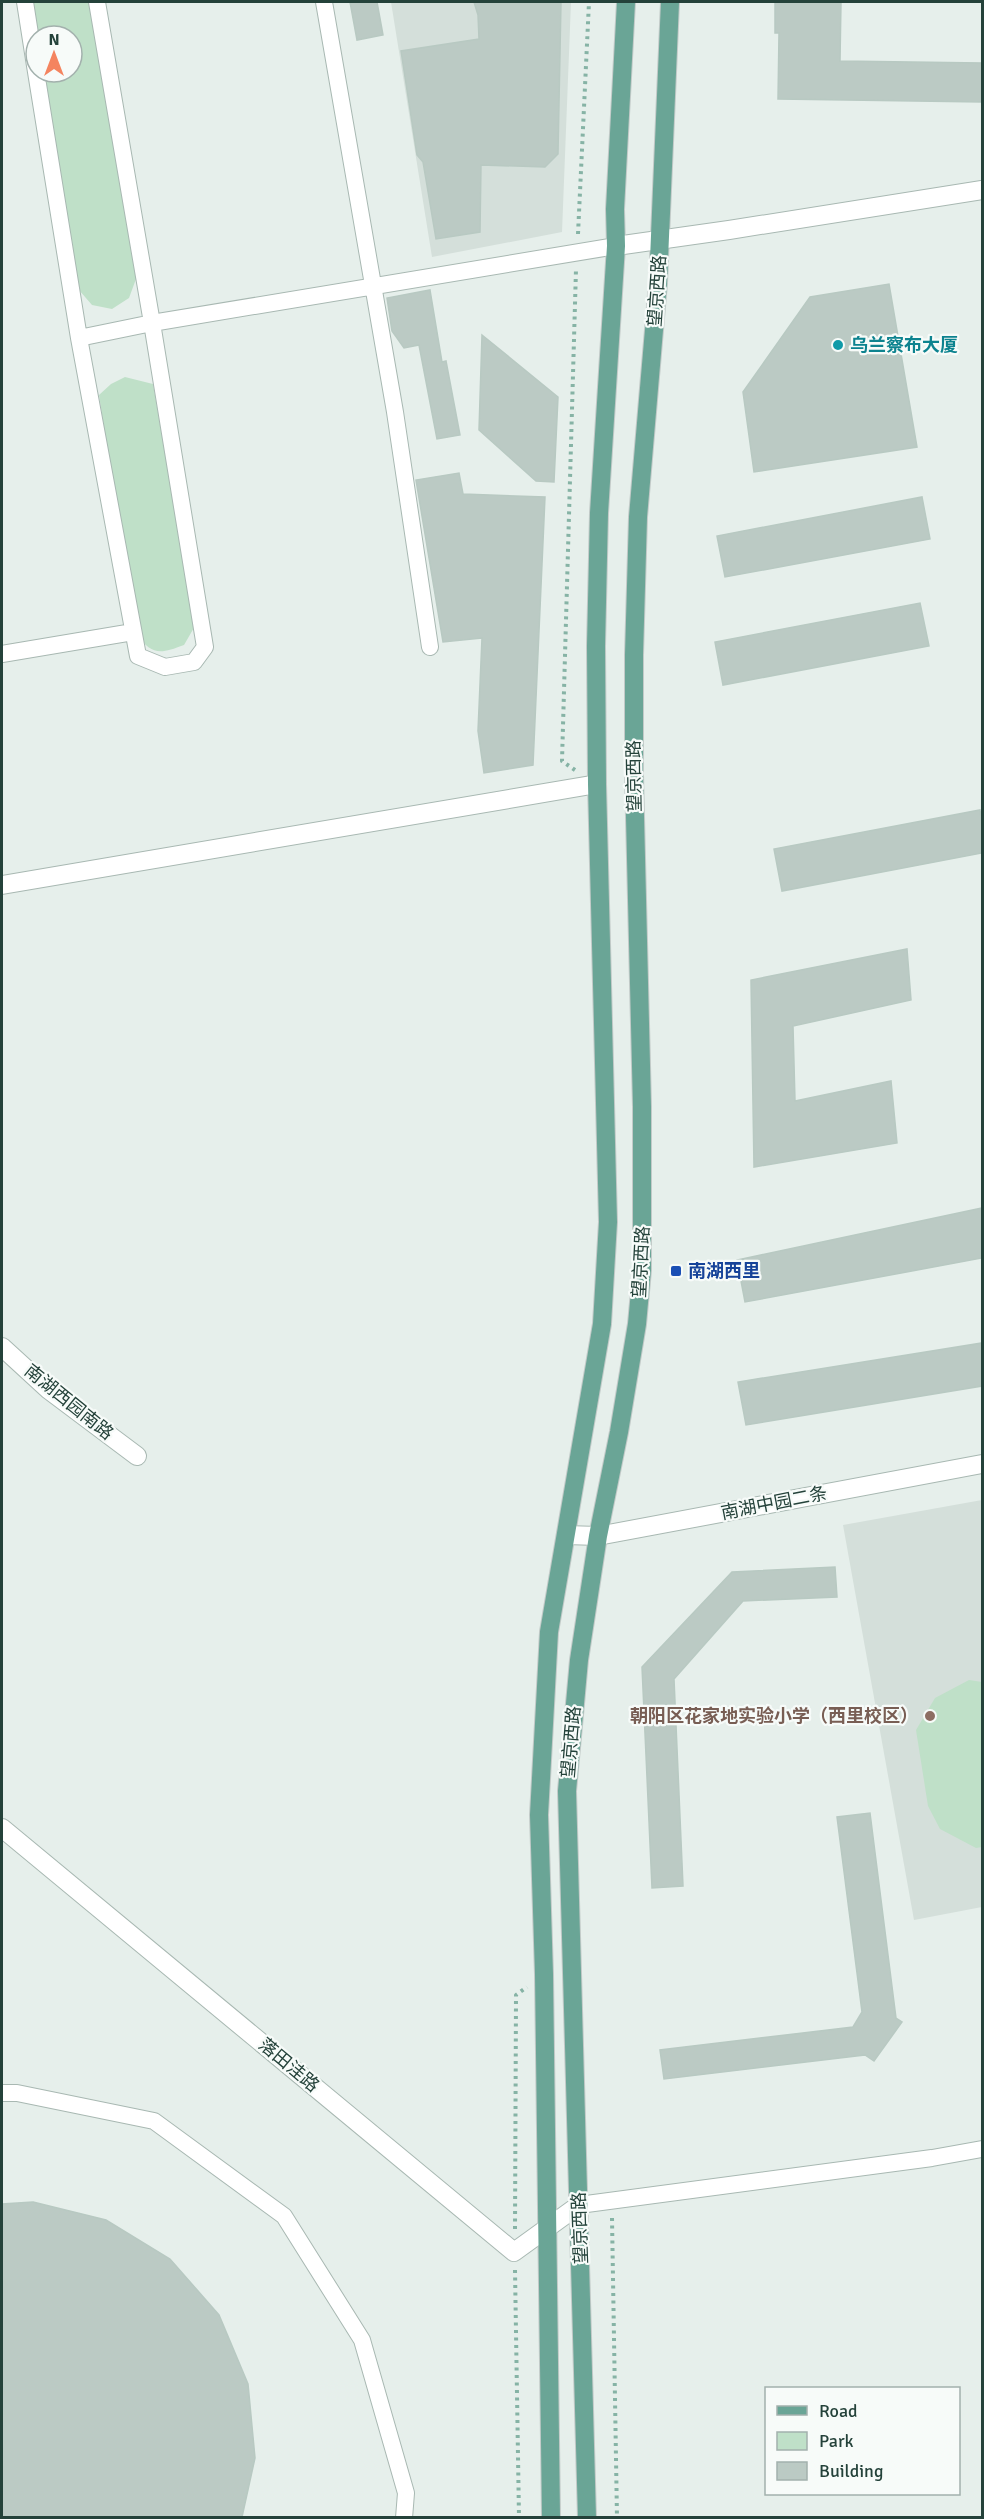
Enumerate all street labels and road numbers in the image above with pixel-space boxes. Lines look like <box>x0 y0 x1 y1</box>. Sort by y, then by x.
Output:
street label: 望京西路 <box>644 254 670 328</box>
street label: 望京西路 <box>622 740 646 812</box>
street label: 望京西路 <box>628 1225 654 1299</box>
street label: 南湖西园南路 <box>20 1359 118 1445</box>
street label: 南湖中园二条 <box>719 1482 829 1524</box>
street label: 望京西路 <box>557 1705 585 1779</box>
street label: 落田洼路 <box>254 2033 324 2097</box>
street label: 望京西路 <box>568 2192 592 2264</box>

